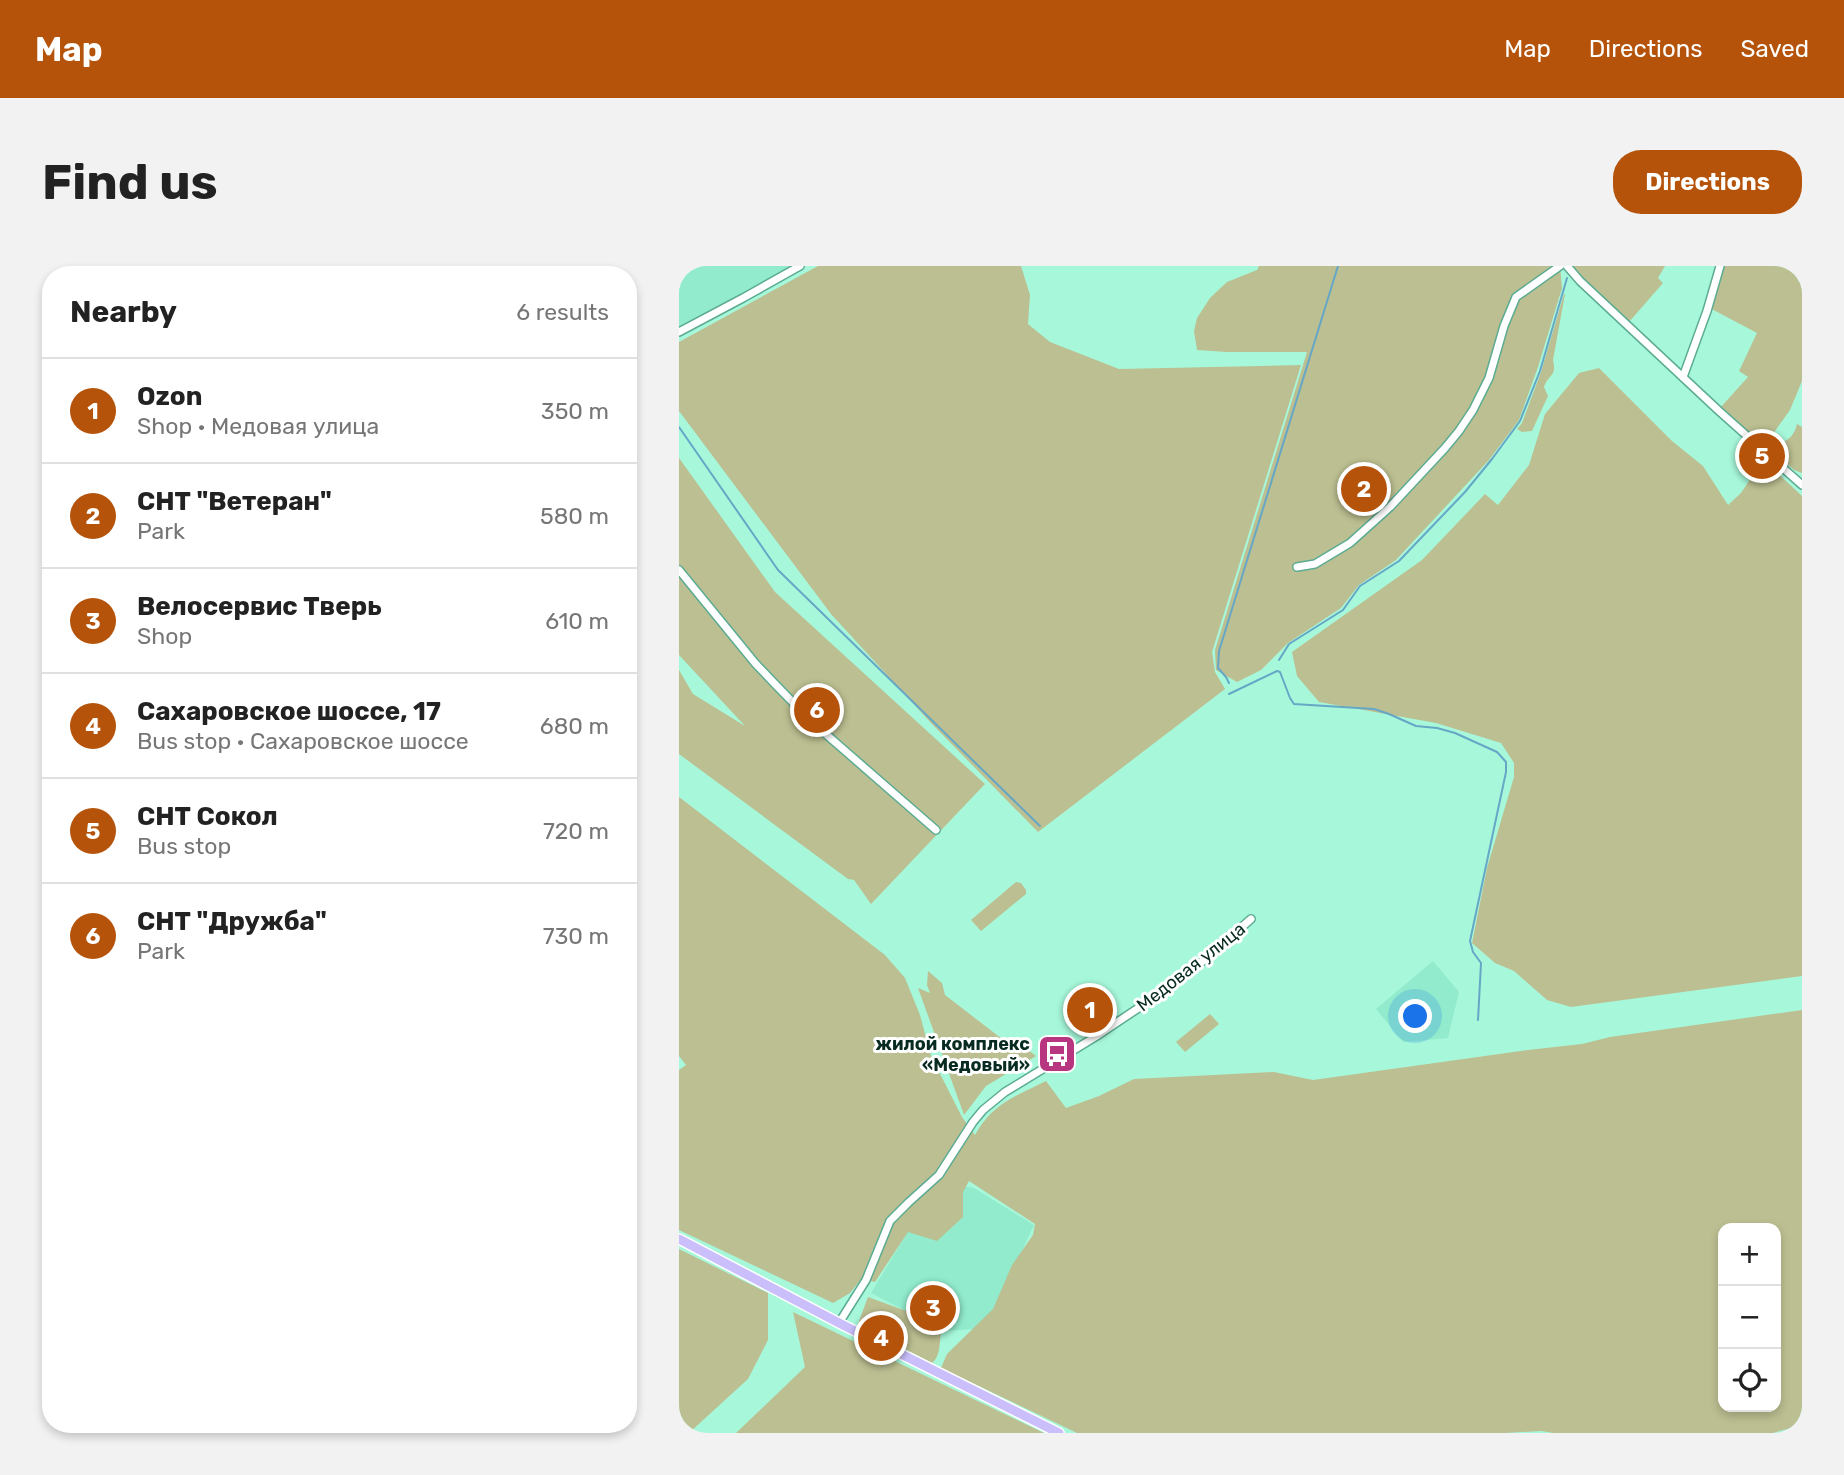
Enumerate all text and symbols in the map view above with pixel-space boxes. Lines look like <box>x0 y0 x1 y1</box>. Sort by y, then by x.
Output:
text: Map <box>35 30 103 69</box>
text: Map <box>1504 35 1551 63</box>
text: Directions <box>1589 35 1702 63</box>
text: Saved <box>1740 35 1809 63</box>
button: Directions <box>1613 150 1802 214</box>
text: Find us <box>42 153 218 211</box>
text: Nearby <box>70 294 177 330</box>
text: 6 results <box>516 298 609 326</box>
text: Ozon <box>137 381 202 412</box>
text: 1 <box>87 397 99 425</box>
text: 350 m <box>541 397 609 425</box>
text: Shop · Медовая улица <box>137 412 379 440</box>
pin: 5 <box>1739 430 1785 482</box>
pin: 2 <box>1341 463 1387 515</box>
text: СНТ "Ветеран" <box>137 486 332 517</box>
text: 2 <box>86 502 100 530</box>
text: 580 m <box>540 502 609 530</box>
text: Park <box>137 517 185 545</box>
text: Велосервис Тверь <box>137 591 382 622</box>
text: 3 <box>85 607 101 635</box>
text: 610 m <box>545 607 609 635</box>
text: Shop <box>137 622 192 650</box>
pin: 6 <box>794 684 840 736</box>
text: Сахаровское шоссе, 17 <box>137 696 441 727</box>
text: 4 <box>85 712 101 740</box>
text: 680 m <box>540 712 609 740</box>
text: Bus stop · Сахаровское шоссе <box>137 727 469 755</box>
text: СНТ Сокол <box>137 801 278 832</box>
text: 5 <box>86 817 100 845</box>
text: 720 m <box>543 817 609 845</box>
text: Bus stop <box>137 832 231 860</box>
text: СНТ "Дружба" <box>137 906 327 937</box>
street label: Медовая улица <box>1132 918 1250 1016</box>
text: 6 <box>86 922 100 950</box>
text: 730 m <box>543 922 609 950</box>
text: Park <box>137 937 185 965</box>
pin: 1 <box>1067 984 1113 1036</box>
your location <box>1398 999 1432 1033</box>
place label: жилой комплекс «Медовый» <box>876 1033 1030 1076</box>
bus stop icon: жилой комплекс «Медовый» <box>1036 1033 1078 1075</box>
map controls <box>1718 1223 1781 1412</box>
button: + <box>1718 1223 1781 1286</box>
pin: 3 <box>910 1282 956 1334</box>
button: − <box>1718 1286 1781 1349</box>
pin: 4 <box>858 1312 904 1364</box>
button: locate <box>1718 1349 1781 1412</box>

